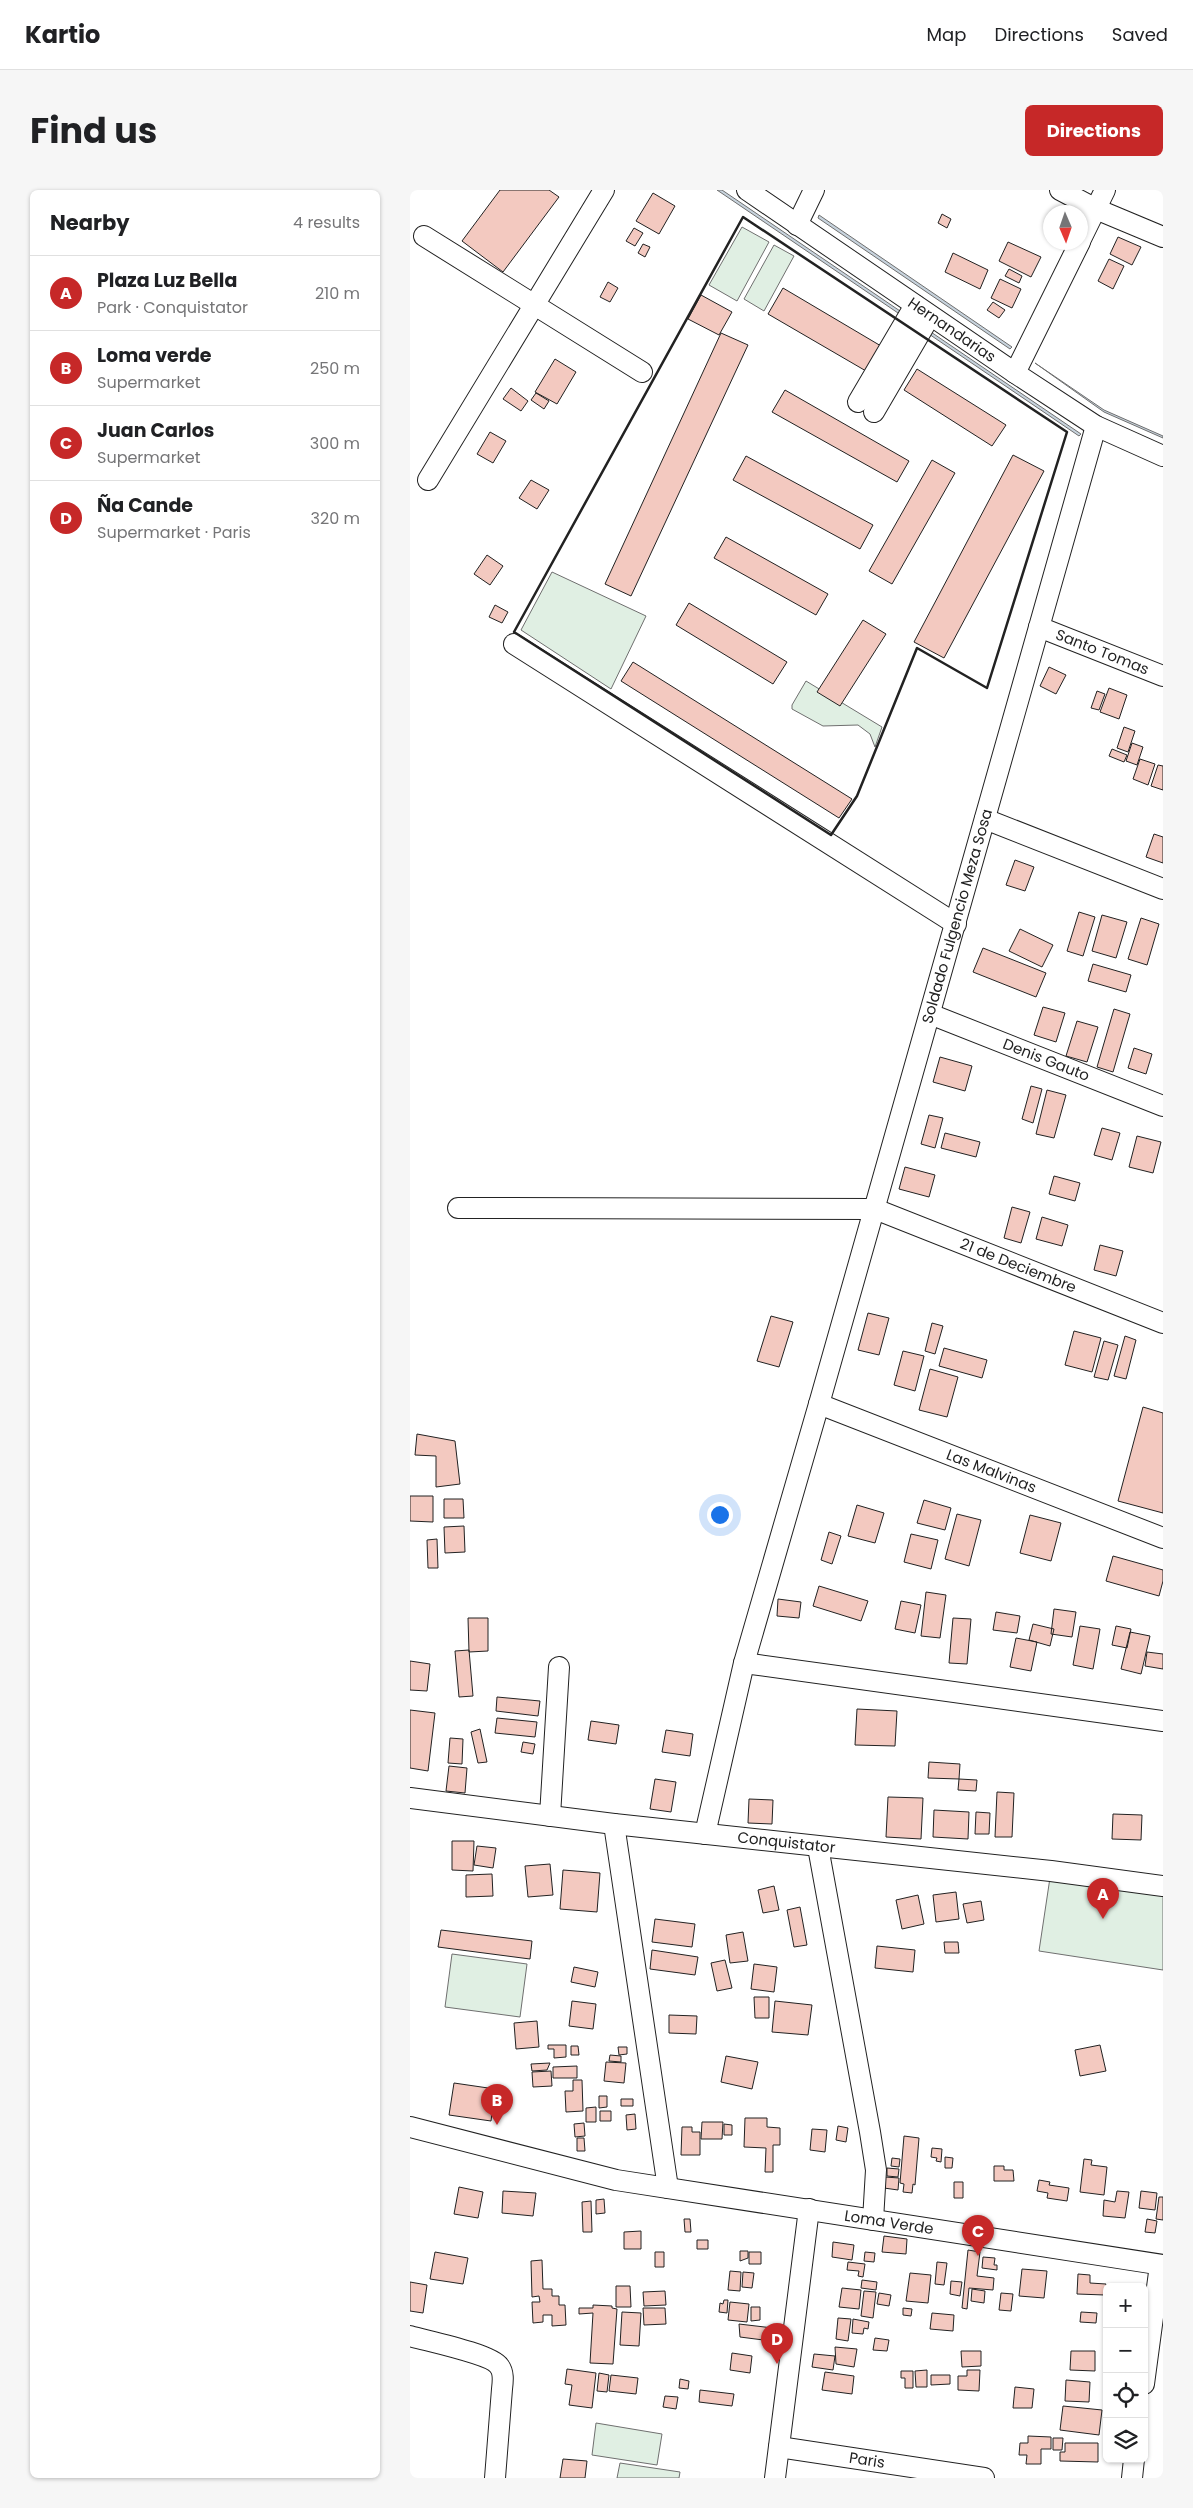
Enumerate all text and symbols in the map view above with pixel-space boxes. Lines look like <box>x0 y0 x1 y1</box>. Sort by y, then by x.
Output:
text: Kartio <box>25 18 100 51</box>
text: Map <box>927 22 966 47</box>
text: Directions <box>994 22 1084 47</box>
text: Saved <box>1112 22 1168 47</box>
button: Directions <box>1025 105 1163 156</box>
text: Find us <box>30 106 157 155</box>
north arrow <box>1043 205 1088 250</box>
text: Nearby <box>50 208 130 237</box>
text: 4 results <box>293 211 360 234</box>
text: Plaza Luz Bella <box>97 267 237 294</box>
text: A <box>60 282 72 305</box>
text: 210 m <box>315 282 360 305</box>
street label: Hernandarias <box>904 292 1000 367</box>
text: Park · Conquistator <box>97 296 248 319</box>
text: Loma verde <box>97 342 212 369</box>
text: B <box>61 357 71 380</box>
text: 250 m <box>310 357 360 380</box>
text: Supermarket <box>97 371 201 394</box>
text: Juan Carlos <box>97 417 214 444</box>
text: C <box>60 432 72 455</box>
text: 300 m <box>310 432 360 455</box>
text: Supermarket <box>97 446 201 469</box>
text: Ña Cande <box>97 492 193 519</box>
text: D <box>60 507 72 530</box>
text: 320 m <box>311 507 360 530</box>
text: Supermarket · Paris <box>97 521 251 544</box>
street label: Santo Tomas <box>1053 624 1152 680</box>
street label: Soldado Fulgencio Meza Sosa <box>916 806 997 1026</box>
street label: Denis Gauto <box>1000 1033 1093 1086</box>
street label: 21 de Deciembre <box>957 1233 1080 1298</box>
street label: Las Malvinas <box>944 1444 1040 1498</box>
your location <box>707 1502 733 1528</box>
street label: Conquistator <box>736 1826 837 1858</box>
pin: A <box>1087 1878 1119 1919</box>
pin: B <box>481 2084 513 2125</box>
street label: Loma Verde <box>843 2205 935 2239</box>
pin: C <box>962 2215 994 2256</box>
map controls <box>1103 2283 1148 2463</box>
button: + <box>1103 2283 1148 2328</box>
pin: D <box>761 2323 793 2364</box>
button: − <box>1103 2328 1148 2373</box>
button: locate <box>1103 2373 1148 2418</box>
button: layers <box>1103 2418 1148 2463</box>
street label: Paris <box>848 2447 887 2473</box>

